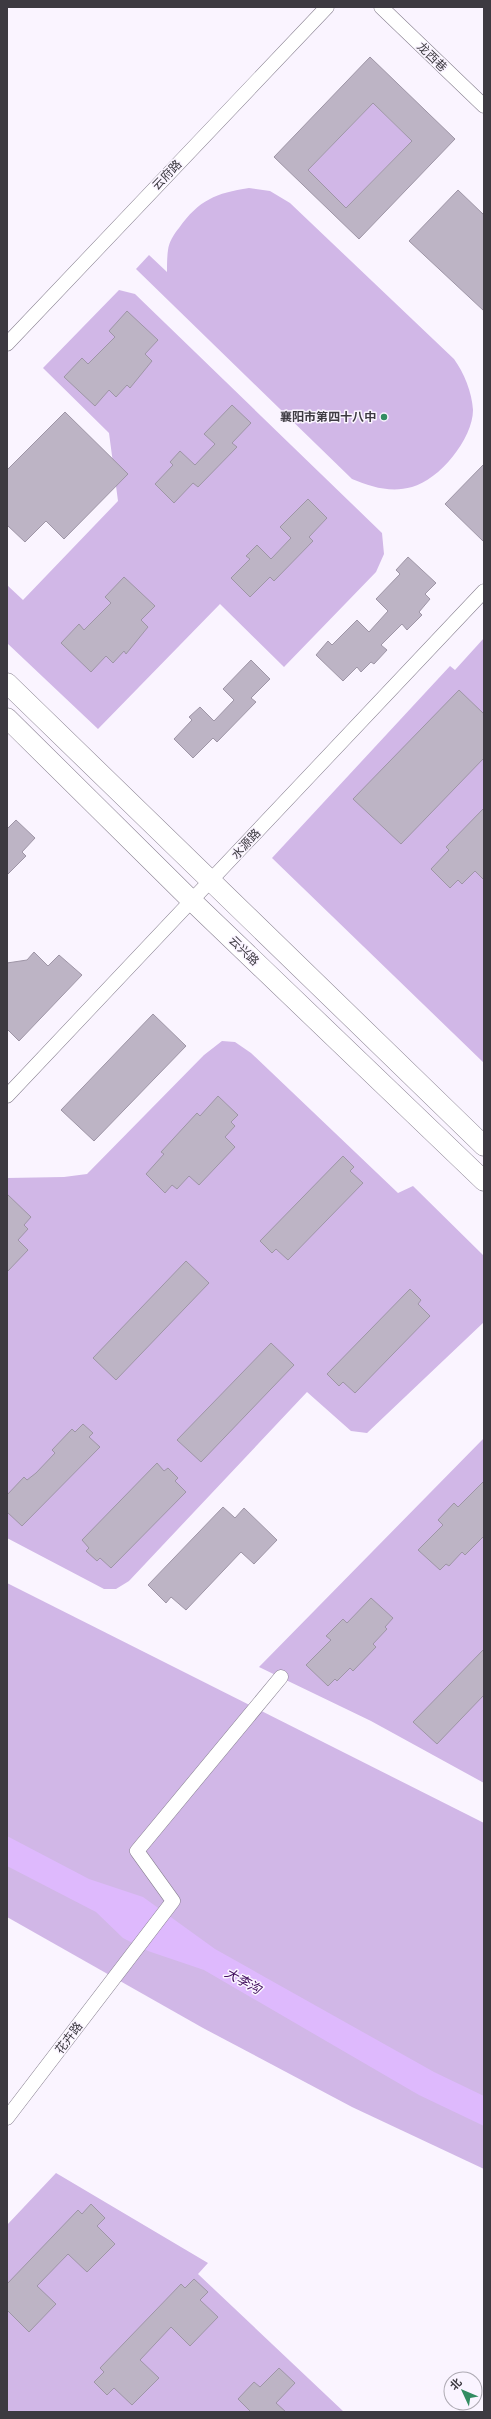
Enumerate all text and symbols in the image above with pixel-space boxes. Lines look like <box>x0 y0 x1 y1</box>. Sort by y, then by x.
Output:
street label: 龙西巷 <box>414 39 450 75</box>
street label: 云府路 <box>149 157 185 193</box>
place label: 襄阳市第四十八中 <box>280 410 376 424</box>
marker: 襄阳市第四十八中 <box>379 412 389 422</box>
street label: 水源路 <box>229 826 263 862</box>
street label: 云兴路 <box>226 933 262 969</box>
water label: 大李沟 <box>222 1965 265 1998</box>
street label: 花卉路 <box>53 2019 85 2057</box>
north arrow <box>443 2371 483 2411</box>
text: 北 <box>448 2376 465 2393</box>

